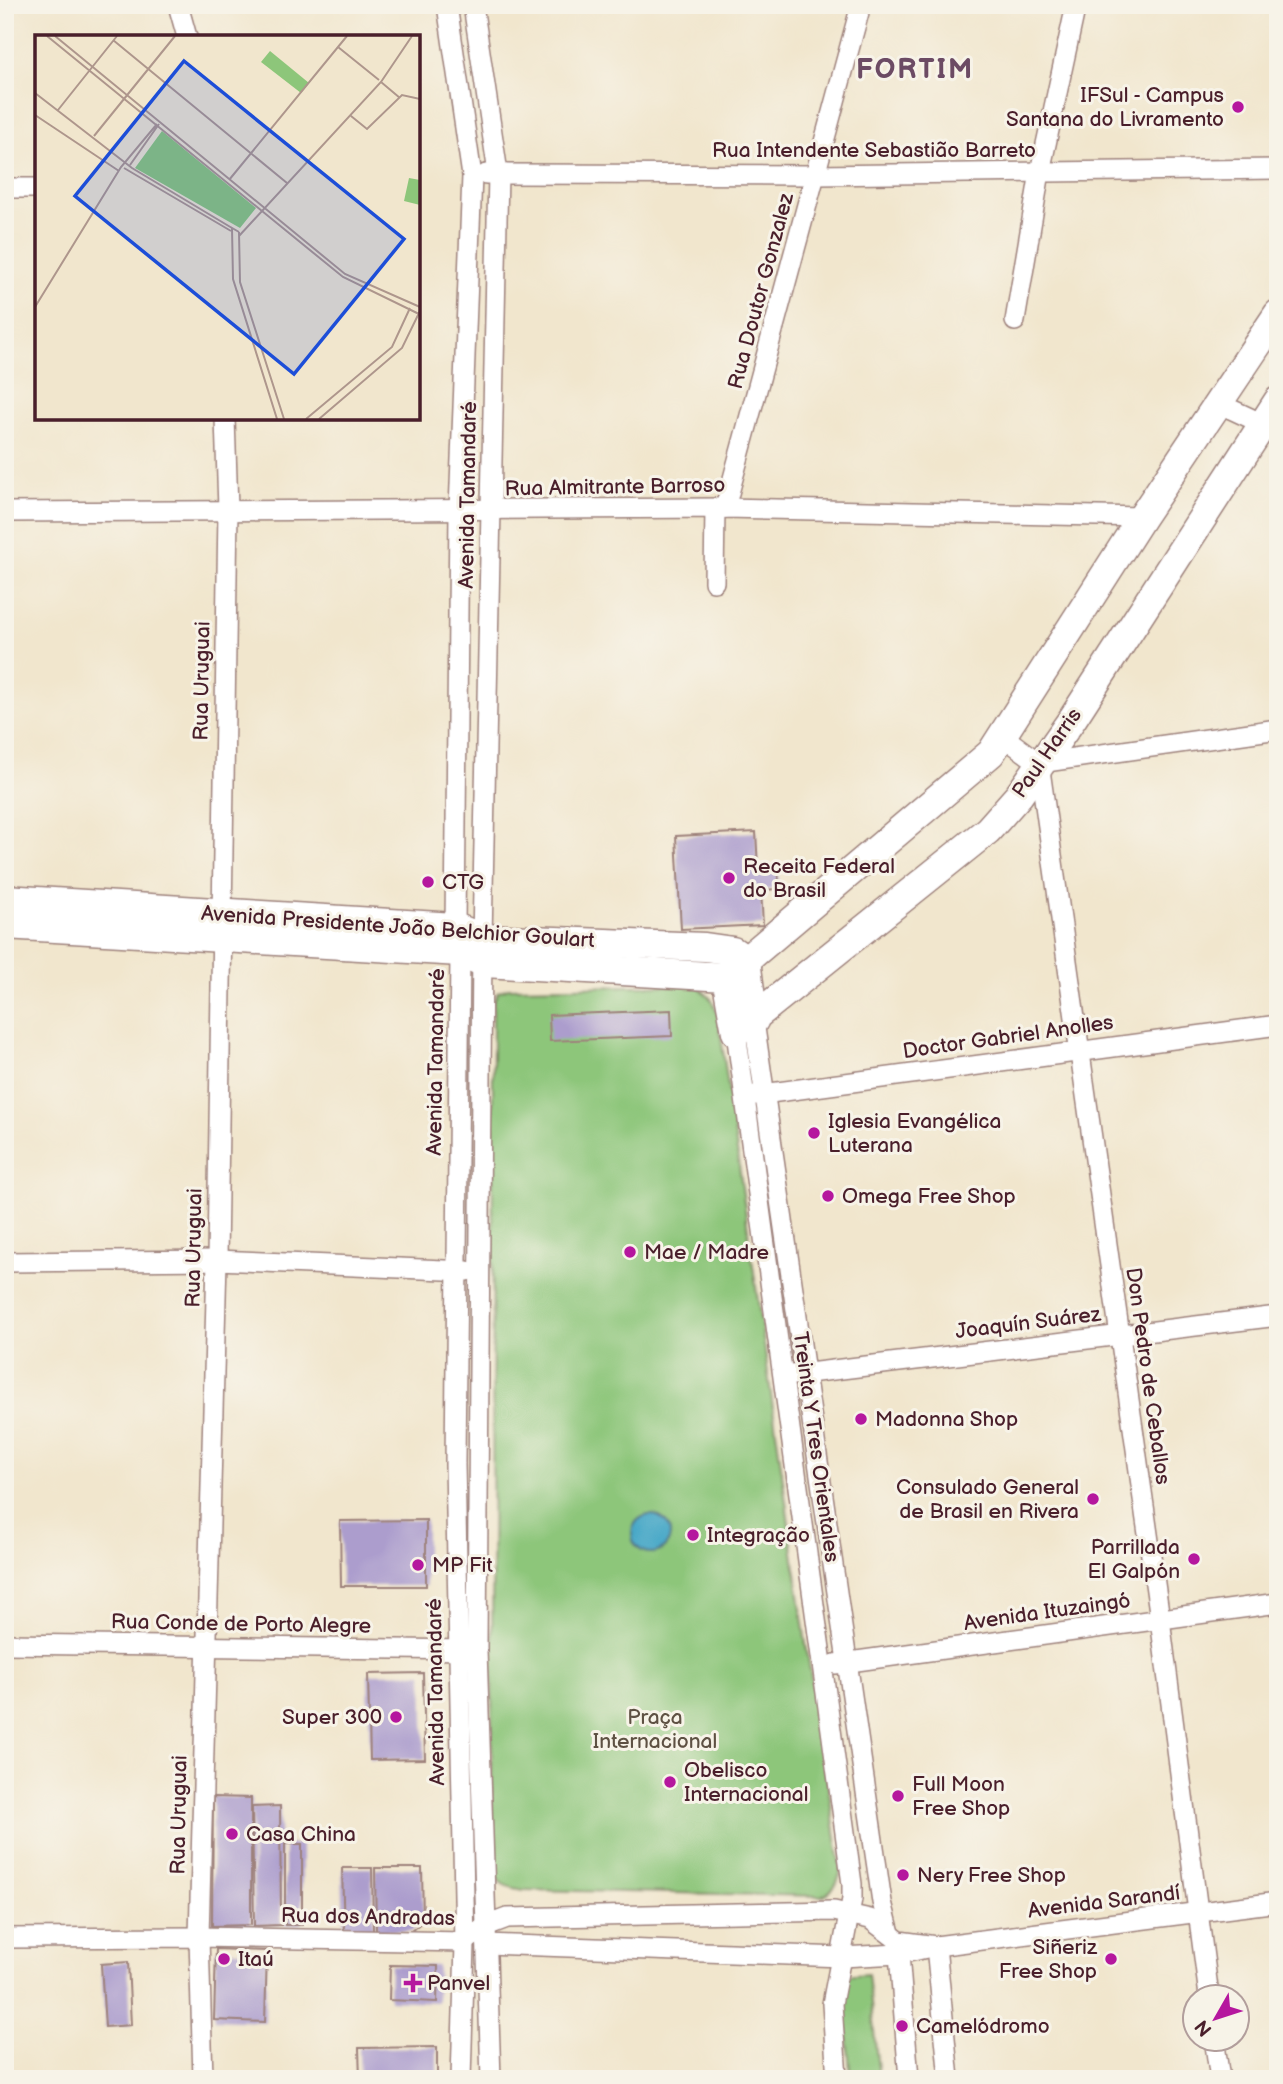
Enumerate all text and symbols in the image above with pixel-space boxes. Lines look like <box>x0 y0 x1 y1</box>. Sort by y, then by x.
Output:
inset map <box>35 35 420 420</box>
district label: FORTIM <box>856 53 974 86</box>
place label: IFSul - Campus Santana do Livramento <box>1006 83 1224 132</box>
marker: IFSul - Campus Santana do Livramento <box>1230 99 1246 115</box>
street label: Rua Intendente Sebastião Barreto <box>712 138 1036 163</box>
street label: Rua Doutor Gonzalez <box>723 189 799 392</box>
street label: Avenida Tamandaré <box>454 401 482 589</box>
street label: Rua Almitrante Barroso <box>505 473 726 501</box>
street label: Rua Uruguai <box>188 621 216 741</box>
street label: Paul Harris <box>1007 703 1087 803</box>
place label: Receita Federal do Brasil <box>743 854 895 903</box>
place label: CTG <box>442 870 484 895</box>
marker: Receita Federal do Brasil <box>721 870 737 886</box>
marker: CTG <box>420 874 436 890</box>
street label: Avenida Presidente João Belchior Goulart <box>200 901 596 953</box>
street label: Avenida Tamandaré <box>422 968 450 1156</box>
street label: Doctor Gabriel Anolles <box>901 1010 1115 1064</box>
place label: Iglesia Evangélica Luterana <box>828 1109 1001 1158</box>
marker: Iglesia Evangélica Luterana <box>806 1125 822 1141</box>
place label: Omega Free Shop <box>842 1184 1016 1209</box>
street label: Rua Uruguai <box>180 1188 208 1308</box>
marker: Omega Free Shop <box>820 1188 836 1204</box>
place label: Mae / Madre <box>644 1240 769 1265</box>
marker: Mae / Madre <box>622 1244 638 1260</box>
street label: Don Pedro de Ceballos <box>1120 1266 1176 1486</box>
street label: Joaquín Suárez <box>954 1302 1103 1344</box>
street label: Treinta Y Tres Orientales <box>787 1330 845 1564</box>
place label: Madonna Shop <box>875 1407 1018 1432</box>
marker: Madonna Shop <box>853 1411 869 1427</box>
place label: Consulado General de Brasil en Rivera <box>896 1475 1079 1524</box>
marker: Consulado General de Brasil en Rivera <box>1085 1491 1101 1507</box>
place label: Integração <box>707 1523 810 1548</box>
marker: Integração <box>685 1527 701 1543</box>
place label: Parrillada El Galpón <box>1087 1535 1180 1584</box>
marker: Parrillada El Galpón <box>1186 1551 1202 1567</box>
place label: MP Fit <box>432 1553 493 1578</box>
marker: MP Fit <box>410 1557 426 1573</box>
street label: Avenida Ituzaingó <box>962 1588 1132 1636</box>
street label: Avenida Tamandaré <box>422 1598 450 1786</box>
street label: Rua Conde de Porto Alegre <box>111 1609 371 1639</box>
place label: Super 300 <box>282 1705 382 1730</box>
park label: Praça Internacional <box>593 1705 717 1754</box>
marker: Super 300 <box>388 1709 404 1725</box>
street label: Rua Uruguai <box>165 1755 193 1875</box>
place label: Obelisco Internacional <box>684 1758 808 1807</box>
place label: Full Moon Free Shop <box>912 1772 1010 1821</box>
marker: Obelisco Internacional <box>662 1774 678 1790</box>
marker: Full Moon Free Shop <box>890 1788 906 1804</box>
place label: Casa China <box>246 1822 356 1847</box>
marker: Casa China <box>224 1826 240 1842</box>
place label: Nery Free Shop <box>917 1863 1066 1888</box>
marker: Nery Free Shop <box>895 1867 911 1883</box>
street label: Avenida Sarandí <box>1027 1880 1182 1924</box>
street label: Rua dos Andradas <box>281 1903 455 1931</box>
place label: Siñeriz Free Shop <box>999 1935 1098 1984</box>
place label: Itaú <box>238 1947 274 1972</box>
marker: Itaú <box>216 1951 232 1967</box>
marker: Siñeriz Free Shop <box>1103 1951 1119 1967</box>
place label: Panvel <box>427 1971 490 1996</box>
marker: Panvel <box>405 1975 421 1991</box>
north arrow <box>1182 1982 1252 2052</box>
place label: Camelódromo <box>916 2014 1050 2039</box>
text: N <box>1191 2015 1217 2041</box>
marker: Camelódromo <box>894 2018 910 2034</box>

